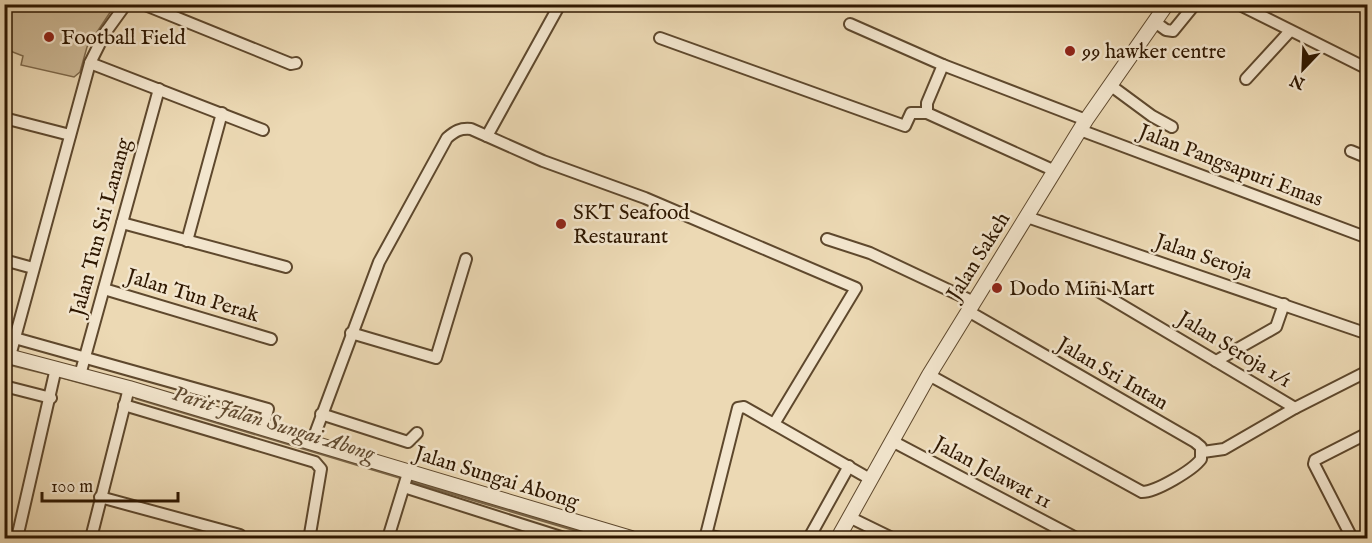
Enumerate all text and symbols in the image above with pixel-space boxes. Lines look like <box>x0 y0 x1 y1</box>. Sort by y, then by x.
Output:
place label: Football Field <box>61 25 187 52</box>
marker: Football Field <box>42 30 56 44</box>
place label: 99 hawker centre <box>1081 39 1226 66</box>
north arrow <box>1273 39 1333 99</box>
marker: 99 hawker centre <box>1063 44 1077 58</box>
text: N <box>1287 69 1309 93</box>
street label: Jalan Pangsapuri Emas <box>1133 118 1326 214</box>
street label: Jalan Tun Sri Lanang <box>64 135 138 321</box>
place label: SKT Seafood Restaurant <box>573 200 690 251</box>
street label: Jalan Sakeh <box>940 207 1017 308</box>
marker: SKT Seafood Restaurant <box>554 217 568 231</box>
street label: Jalan Seroja <box>1149 228 1257 287</box>
street label: Jalan Tun Perak <box>121 263 263 330</box>
place label: Dodo Mini Mart <box>1009 276 1155 303</box>
marker: Dodo Mini Mart <box>990 281 1004 295</box>
street label: Jalan Seroja 1/1 <box>1170 305 1296 395</box>
street label: Jalan Sri Intan <box>1050 331 1173 417</box>
water label: Parit Jalan Sungai Abong <box>169 380 379 468</box>
street label: Jalan Jelawat 11 <box>927 430 1056 516</box>
street label: Jalan Sungai Abong <box>409 440 583 516</box>
scale bar <box>42 465 178 503</box>
text: 100 m <box>51 476 93 499</box>

